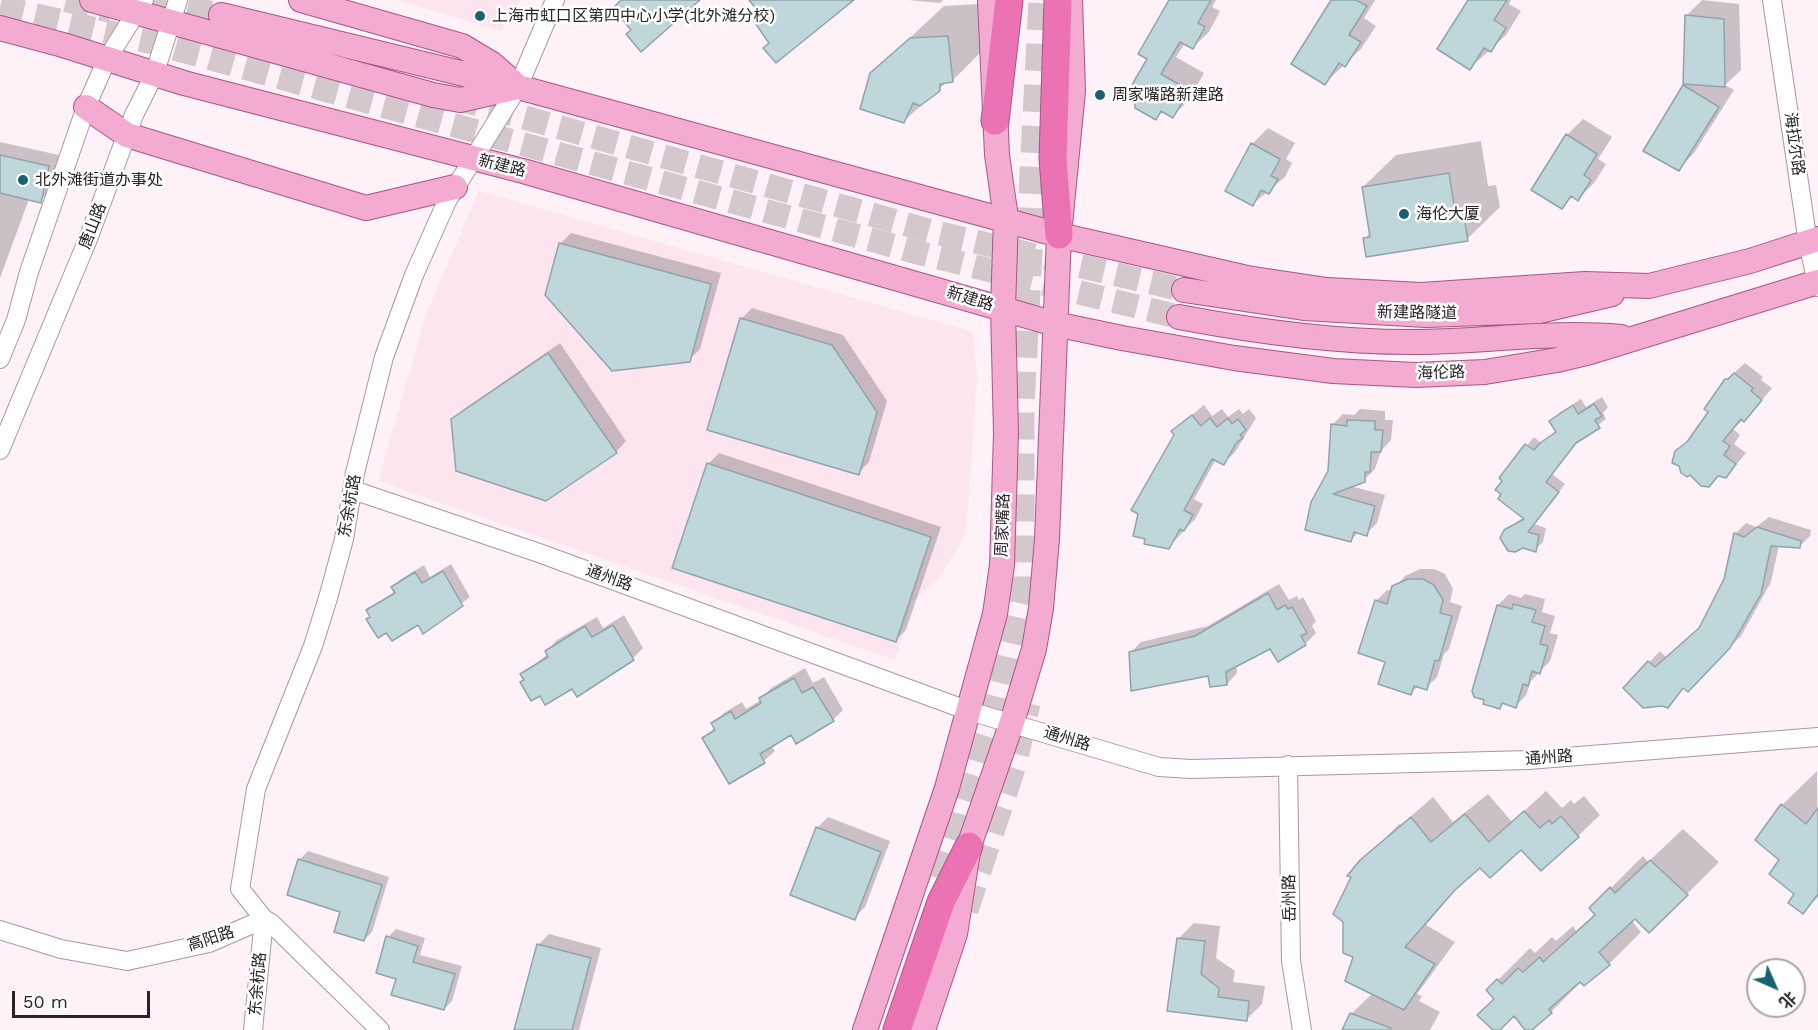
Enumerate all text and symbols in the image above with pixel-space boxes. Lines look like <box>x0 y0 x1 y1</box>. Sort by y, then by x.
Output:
place label: 上海市虹口区第四中心小学(北外滩分校) <box>492 6 775 26</box>
marker: 上海市虹口区第四中心小学(北外滩分校) <box>473 9 487 23</box>
place label: 周家嘴路新建路 <box>1112 85 1224 105</box>
marker: 周家嘴路新建路 <box>1093 88 1107 102</box>
street label: 海拉尔路 <box>1780 111 1808 177</box>
street label: 新建路 <box>476 151 528 181</box>
place label: 北外滩街道办事处 <box>35 170 163 190</box>
marker: 北外滩街道办事处 <box>16 173 30 187</box>
street label: 唐山路 <box>75 200 111 252</box>
place label: 海伦大厦 <box>1416 204 1480 224</box>
marker: 海伦大厦 <box>1397 207 1411 221</box>
street label: 新建路 <box>944 283 996 315</box>
street label: 新建路隧道 <box>1377 303 1457 323</box>
street label: 海伦路 <box>1417 363 1465 383</box>
street label: 东余杭路 <box>335 473 365 539</box>
street label: 周家嘴路 <box>992 493 1014 557</box>
street label: 通州路 <box>583 561 635 595</box>
street label: 通州路 <box>1041 723 1093 755</box>
street label: 通州路 <box>1524 747 1574 769</box>
street label: 岳州路 <box>1280 874 1300 922</box>
street label: 高阳路 <box>185 922 237 956</box>
street label: 东余杭路 <box>246 951 270 1017</box>
north arrow <box>1746 958 1806 1018</box>
scale bar <box>15 979 153 1017</box>
text: 北 <box>1775 987 1800 1012</box>
text: 50 m <box>23 991 68 1012</box>

